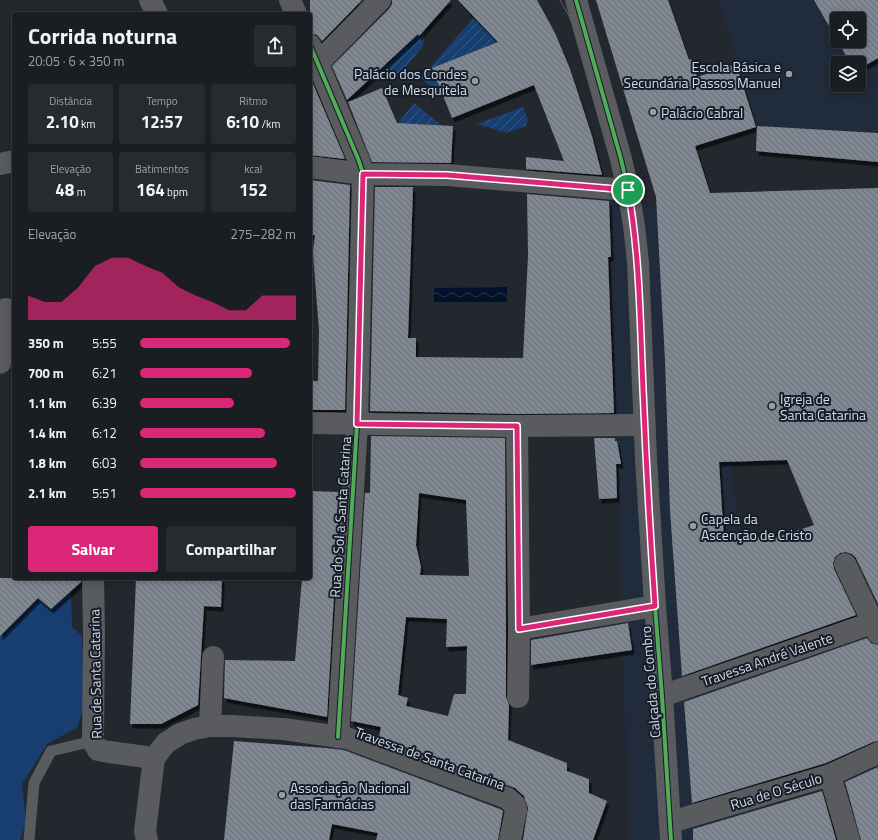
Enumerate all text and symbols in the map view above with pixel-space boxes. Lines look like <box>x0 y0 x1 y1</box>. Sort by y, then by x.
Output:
map controls <box>830 12 866 92</box>
button: locate <box>830 12 866 48</box>
text: Corrida noturna <box>28 19 177 53</box>
button: share <box>254 25 296 67</box>
text: 20:05 · 6 × 350 m <box>28 51 124 71</box>
place label: Escola Básica e Secundária Passos Manuel <box>624 56 781 93</box>
button: layers <box>830 56 866 92</box>
place label: Palácio dos Condes de Mesquitela <box>354 63 467 100</box>
marker: Escola Básica e Secundária Passos Manuel <box>784 69 794 79</box>
marker: Palácio dos Condes de Mesquitela <box>470 76 480 86</box>
text: Distância <box>49 93 92 109</box>
text: Tempo <box>146 93 178 109</box>
text: Ritmo <box>239 93 267 109</box>
place label: Palácio Cabral <box>661 102 743 123</box>
marker: Palácio Cabral <box>648 107 658 117</box>
text: 2.10 <box>46 109 79 135</box>
text: 12:57 <box>141 109 183 135</box>
text: 6:10 <box>226 109 259 135</box>
text: km <box>79 116 96 132</box>
text: /km <box>259 116 281 132</box>
text: Elevação <box>50 161 91 177</box>
text: Batimentos <box>135 161 189 177</box>
text: kcal <box>244 161 262 177</box>
pin <box>611 173 645 207</box>
text: 48 <box>55 177 74 203</box>
text: 164 <box>136 177 165 203</box>
text: 152 <box>239 177 268 203</box>
icon: arrive <box>617 179 639 201</box>
text: m <box>74 184 86 200</box>
text: bpm <box>165 184 188 200</box>
text: Elevação <box>28 224 76 244</box>
text: 275–282 m <box>230 224 296 244</box>
text: 350 m <box>28 333 64 353</box>
text: 5:55 <box>92 333 117 353</box>
text: 700 m <box>28 363 64 383</box>
text: 6:21 <box>92 363 117 383</box>
place label: Igreja de Santa Catarina <box>780 388 866 425</box>
text: 1.1 km <box>28 393 66 413</box>
text: 6:39 <box>92 393 117 413</box>
marker: Igreja de Santa Catarina <box>767 401 777 411</box>
text: 1.4 km <box>28 423 66 443</box>
text: 6:12 <box>92 423 117 443</box>
street label: Rua do Sol a Santa Catarina <box>324 436 356 598</box>
text: 1.8 km <box>28 453 66 473</box>
text: 6:03 <box>92 453 117 473</box>
text: 2.1 km <box>28 483 66 503</box>
text: 5:51 <box>92 483 117 503</box>
place label: Capela da Ascenção de Cristo <box>701 508 812 545</box>
marker: Capela da Ascenção de Cristo <box>688 521 698 531</box>
button: Salvar <box>28 526 158 572</box>
button: Compartilhar <box>166 526 296 572</box>
street label: Rua de Santa Catarina <box>83 609 107 739</box>
street label: Calçada do Combro <box>635 625 665 739</box>
street label: Travessa André Valente <box>699 627 835 691</box>
street label: Travessa de Santa Catarina <box>352 721 508 795</box>
street label: Rua de O Século <box>728 767 824 815</box>
place label: Associação Nacional das Farmácias <box>290 777 409 814</box>
marker: Associação Nacional das Farmácias <box>277 790 287 800</box>

